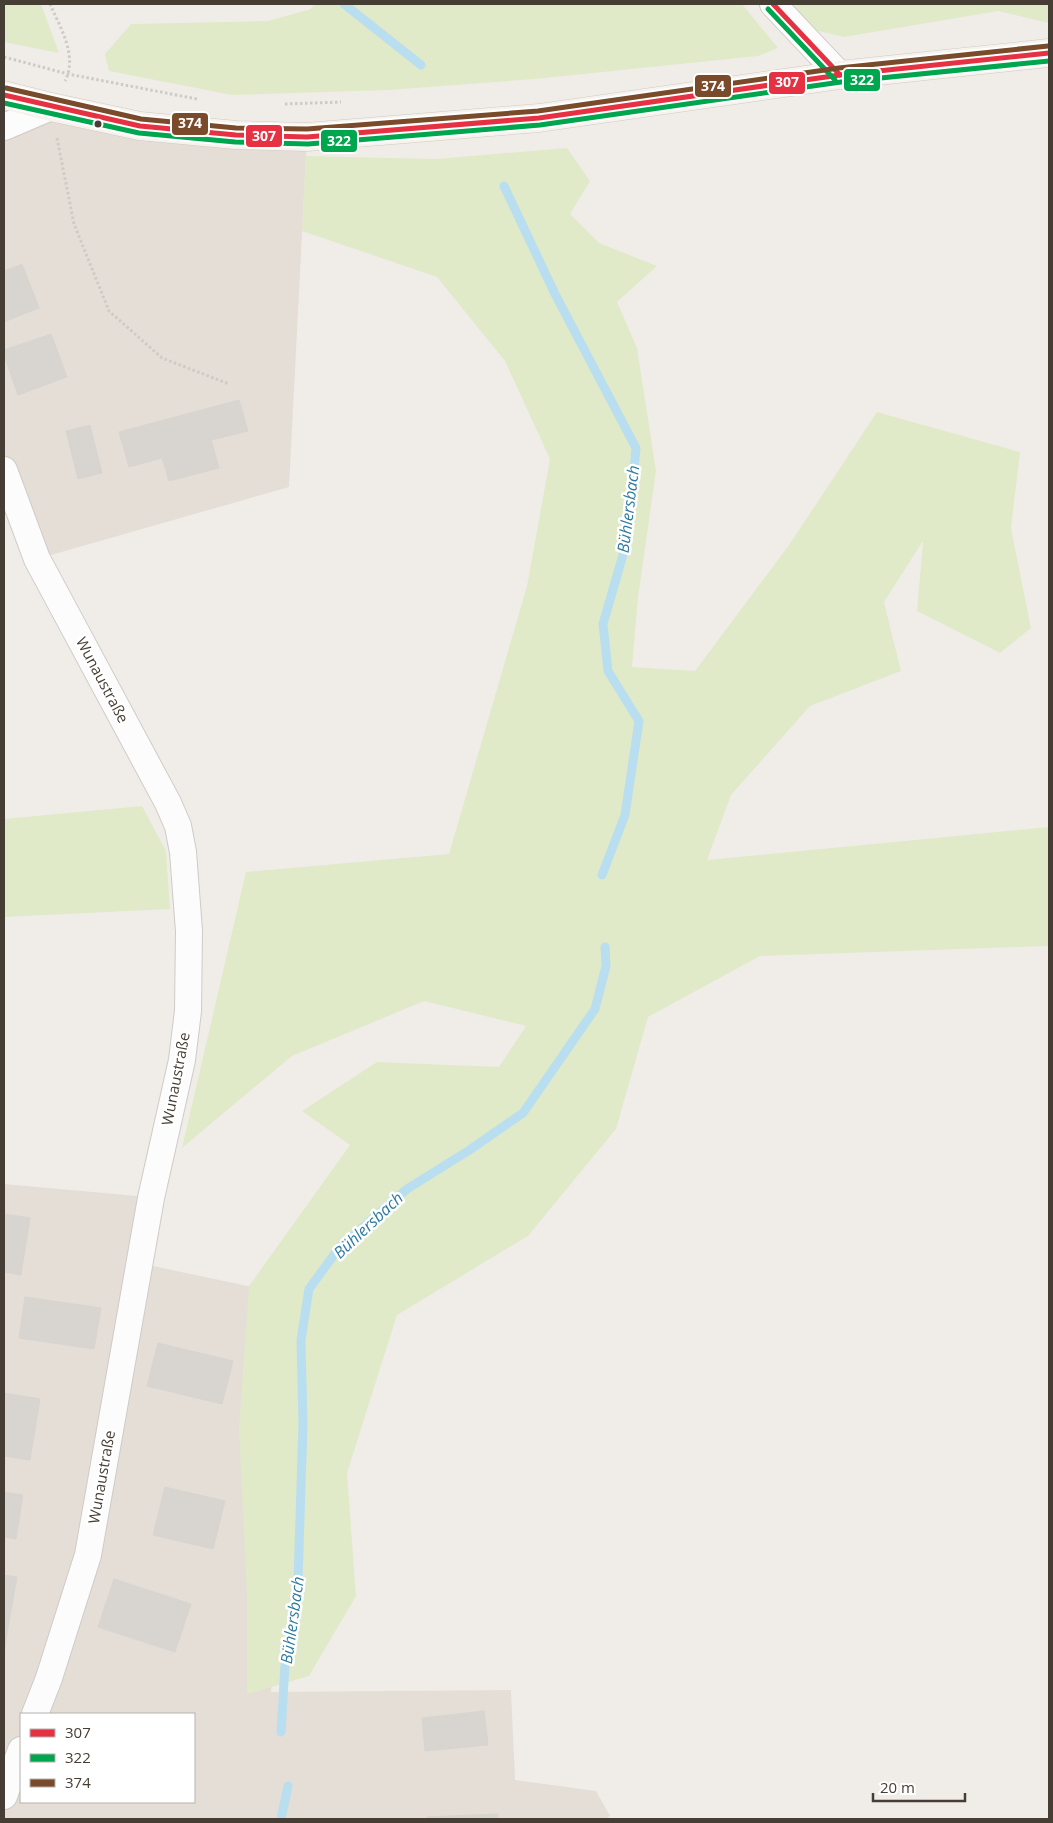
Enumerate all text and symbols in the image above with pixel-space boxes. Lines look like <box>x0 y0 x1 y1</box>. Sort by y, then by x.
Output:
line badge: 322 <box>843 68 881 92</box>
text: 322 <box>850 70 874 89</box>
line badge: 307 <box>768 71 806 95</box>
text: 307 <box>775 72 799 91</box>
line badge: 374 <box>694 74 732 98</box>
text: 374 <box>701 76 725 95</box>
line badge: 374 <box>171 112 209 136</box>
text: 374 <box>178 113 202 132</box>
unlabelled marker <box>93 119 103 129</box>
line badge: 307 <box>245 124 283 148</box>
text: 307 <box>252 126 276 145</box>
line badge: 322 <box>320 129 358 153</box>
text: 322 <box>327 131 351 150</box>
water label: Bühlersbach <box>612 464 644 554</box>
street label: Wunaustraße <box>72 633 134 726</box>
street label: Wunaustraße <box>156 1031 194 1127</box>
water label: Bühlersbach <box>328 1187 408 1263</box>
street label: Wunaustraße <box>83 1429 119 1525</box>
water label: Bühlersbach <box>275 1575 309 1665</box>
legend <box>20 1713 195 1803</box>
text: 307 <box>65 1722 91 1742</box>
text: 322 <box>65 1747 91 1767</box>
scale bar <box>873 1770 966 1802</box>
text: 374 <box>65 1772 91 1792</box>
text: 20 m <box>880 1777 915 1797</box>

